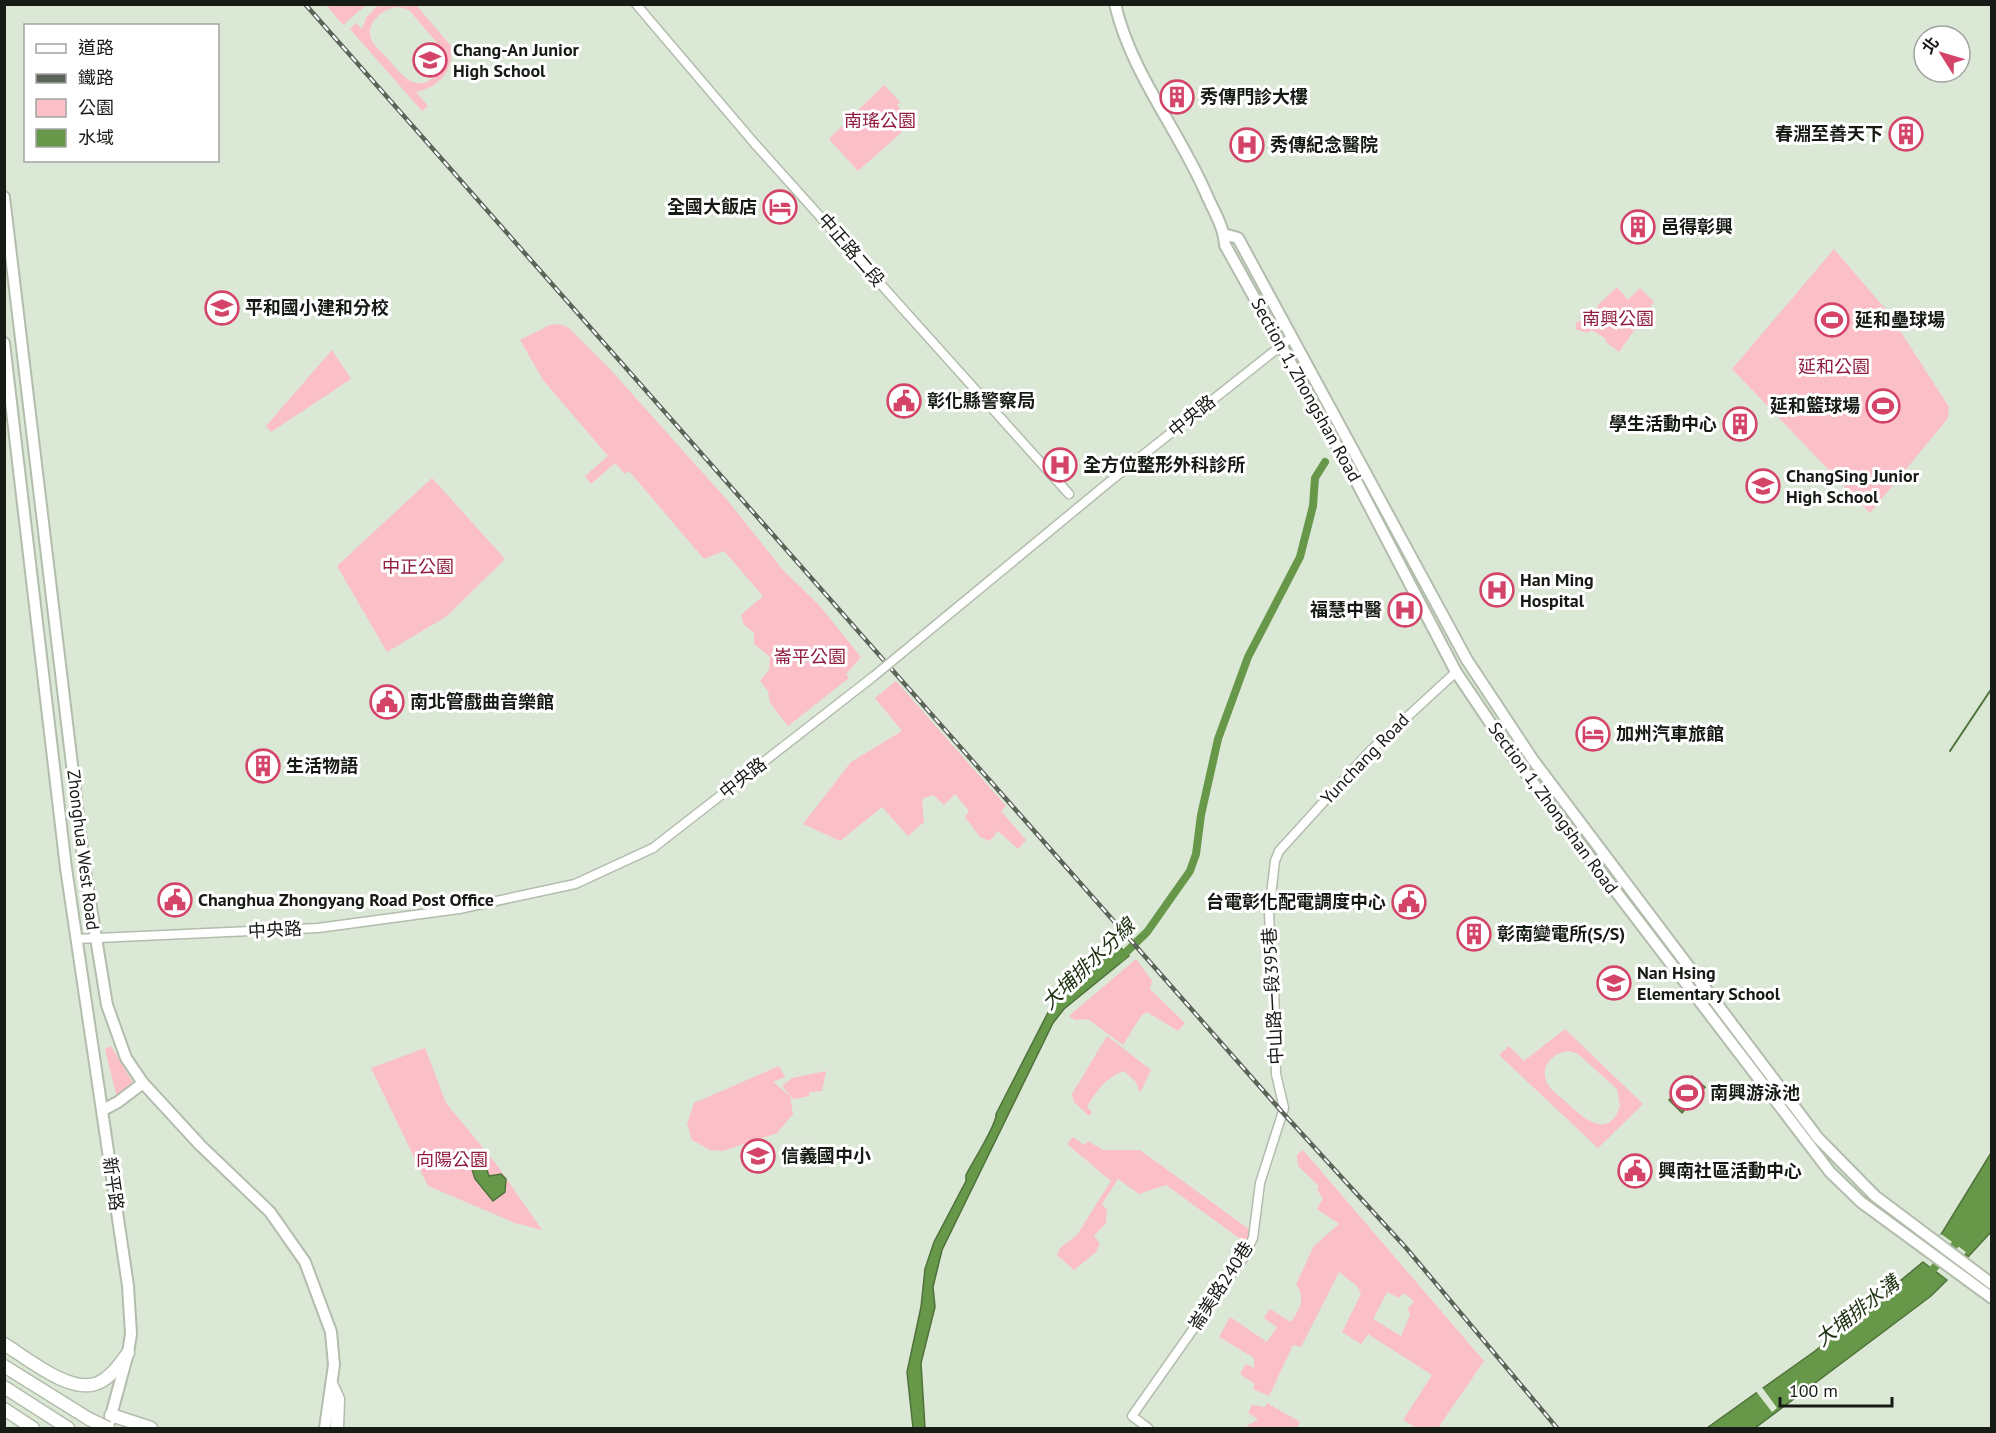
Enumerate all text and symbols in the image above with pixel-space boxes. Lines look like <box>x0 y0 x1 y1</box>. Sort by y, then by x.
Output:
legend <box>24 24 219 162</box>
north arrow <box>1912 24 1972 84</box>
text: 北 <box>1917 33 1943 57</box>
text: 道路 <box>78 36 114 59</box>
place label: Chang-An Junior High School <box>453 38 580 82</box>
school or university icon: Chang-An Junior High School <box>412 42 448 78</box>
text: 鐵路 <box>78 66 114 89</box>
building icon: 秀傳門診大樓 <box>1159 79 1195 115</box>
place label: 秀傳門診大樓 <box>1200 85 1308 108</box>
text: 公園 <box>78 96 114 119</box>
park label: 南瑤公園 <box>844 109 916 132</box>
building icon: 春淵至善天下 <box>1888 116 1924 152</box>
place label: 春淵至善天下 <box>1775 122 1883 145</box>
text: 水域 <box>78 126 114 149</box>
hospital icon: 秀傳紀念醫院 <box>1229 127 1265 163</box>
place label: 秀傳紀念醫院 <box>1270 133 1378 156</box>
hotel icon: 全國大飯店 <box>762 189 798 225</box>
place label: 全國大飯店 <box>667 195 757 218</box>
street label: 中正路二段 <box>813 208 890 291</box>
building icon: 邑得彰興 <box>1620 209 1656 245</box>
place label: 邑得彰興 <box>1661 215 1733 238</box>
school or university icon: 平和國小建和分校 <box>204 290 240 326</box>
street label: Section 1, Zhongshan Road <box>1246 294 1367 486</box>
place label: 平和國小建和分校 <box>245 296 389 319</box>
sports icon: 延和壘球場 <box>1814 302 1850 338</box>
park label: 南興公園 <box>1582 307 1654 330</box>
place label: 延和壘球場 <box>1855 308 1945 331</box>
park label: 延和公園 <box>1798 355 1870 378</box>
public building icon: 彰化縣警察局 <box>886 383 922 419</box>
sports icon: 延和籃球場 <box>1865 388 1901 424</box>
place label: 彰化縣警察局 <box>927 389 1035 412</box>
street label: 中央路 <box>1163 390 1220 442</box>
place label: 延和籃球場 <box>1770 394 1860 417</box>
building icon: 學生活動中心 <box>1722 406 1758 442</box>
place label: 學生活動中心 <box>1609 412 1717 435</box>
hospital icon: 全方位整形外科診所 <box>1042 447 1078 483</box>
place label: 全方位整形外科診所 <box>1083 453 1245 476</box>
place label: ChangSing Junior High School <box>1786 464 1920 508</box>
school or university icon: ChangSing Junior High School <box>1745 468 1781 504</box>
park label: 中正公園 <box>382 555 454 578</box>
place label: Han Ming Hospital <box>1520 568 1594 612</box>
hospital icon: Han Ming Hospital <box>1479 572 1515 608</box>
hospital icon: 福慧中醫 <box>1387 592 1423 628</box>
place label: 福慧中醫 <box>1310 598 1382 621</box>
park label: 崙平公園 <box>774 645 846 668</box>
public building icon: 南北管戲曲音樂館 <box>369 684 405 720</box>
place label: 南北管戲曲音樂館 <box>410 690 554 713</box>
street label: Yunchang Road <box>1316 708 1414 809</box>
hotel icon: 加州汽車旅館 <box>1575 716 1611 752</box>
street label: Section 1, Zhongshan Road <box>1483 717 1623 898</box>
place label: 加州汽車旅館 <box>1616 722 1724 745</box>
building icon: 生活物語 <box>245 748 281 784</box>
street label: 中央路 <box>714 752 771 803</box>
place label: 生活物語 <box>286 754 358 777</box>
street label: Zhonghua West Road <box>62 768 105 932</box>
public building icon: Changhua Zhongyang Road Post Office <box>157 882 193 918</box>
public building icon: 台電彰化配電調度中心 <box>1391 884 1427 920</box>
place label: Changhua Zhongyang Road Post Office <box>198 888 494 911</box>
place label: 台電彰化配電調度中心 <box>1206 890 1386 913</box>
water label: 大埔排水分線 <box>1036 912 1142 1015</box>
building icon: 彰南變電所(S/S) <box>1456 916 1492 952</box>
street label: 中央路 <box>247 917 303 942</box>
place label: 彰南變電所(S/S) <box>1497 922 1625 945</box>
street label: 中山路一段395巷 <box>1257 927 1288 1065</box>
place label: Nan Hsing Elementary School <box>1637 961 1781 1005</box>
school or university icon: Nan Hsing Elementary School <box>1596 965 1632 1001</box>
sports icon: 南興游泳池 <box>1669 1075 1705 1111</box>
place label: 南興游泳池 <box>1710 1081 1800 1104</box>
school or university icon: 信義國中小 <box>740 1138 776 1174</box>
place label: 信義國中小 <box>781 1144 871 1167</box>
park label: 向陽公園 <box>416 1148 488 1171</box>
public building icon: 興南社區活動中心 <box>1617 1153 1653 1189</box>
street label: 新平路 <box>98 1156 129 1212</box>
place label: 興南社區活動中心 <box>1658 1159 1802 1182</box>
street label: 崙美路240巷 <box>1183 1237 1258 1335</box>
water label: 大埔排水溝 <box>1810 1268 1907 1352</box>
scale bar <box>1780 1370 1892 1408</box>
text: 100 m <box>1789 1379 1838 1402</box>

